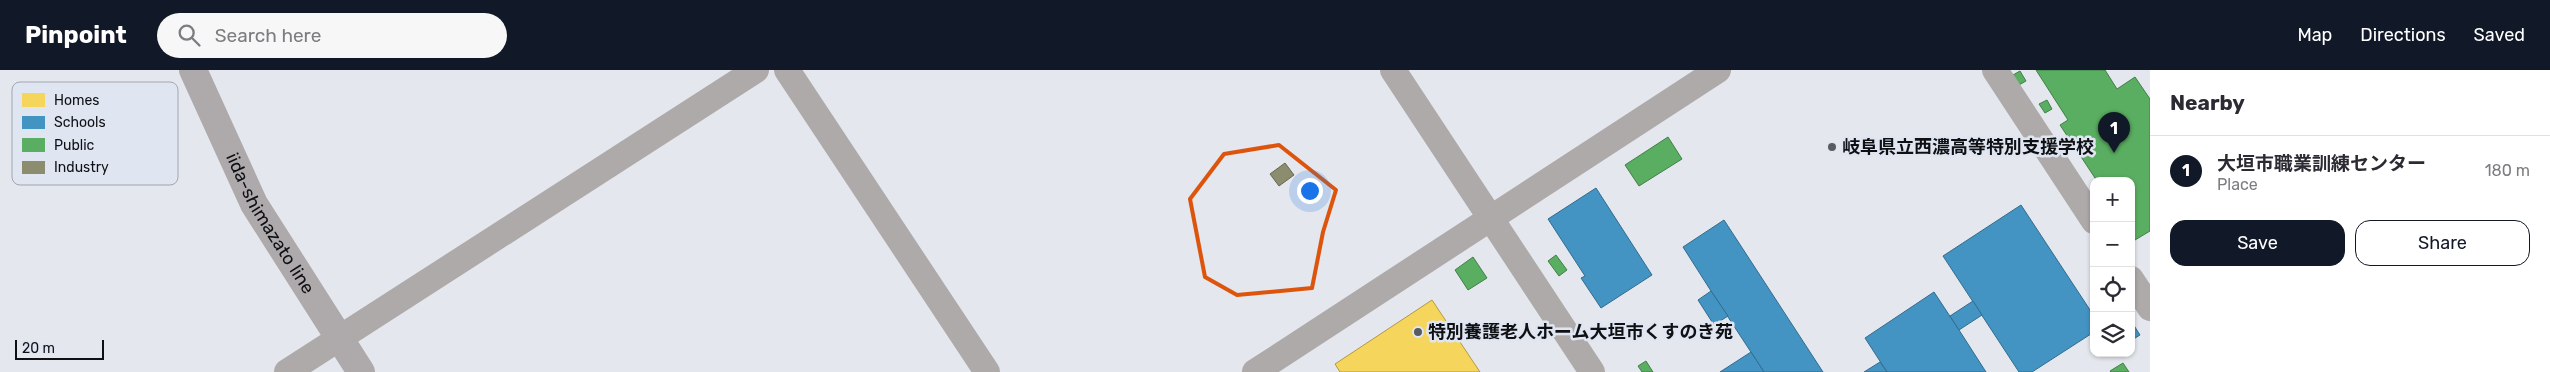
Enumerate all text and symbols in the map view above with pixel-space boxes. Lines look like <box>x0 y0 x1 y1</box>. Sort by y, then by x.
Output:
search box <box>157 13 507 58</box>
text: Pinpoint <box>25 21 127 49</box>
icon: search <box>175 21 203 49</box>
text: Search here <box>215 24 321 47</box>
text: Map <box>2297 24 2332 46</box>
text: Directions <box>2360 24 2446 46</box>
text: Saved <box>2474 24 2525 46</box>
legend <box>12 82 178 185</box>
text: Nearby <box>2170 90 2245 115</box>
text: Homes <box>54 92 99 109</box>
pin: 1 <box>2098 112 2130 153</box>
text: Schools <box>54 114 106 131</box>
place label: 岐阜県立西濃高等特別支援学校 <box>1842 136 2094 158</box>
text: Public <box>54 137 95 154</box>
marker: 岐阜県立西濃高等特別支援学校 <box>1826 141 1838 153</box>
street label: iida-shimazato line <box>221 150 319 298</box>
text: 大垣市職業訓練センター <box>2217 152 2426 175</box>
text: Industry <box>54 159 109 176</box>
text: 1 <box>2182 161 2190 180</box>
text: 180 m <box>2485 161 2530 180</box>
text: Place <box>2217 175 2258 194</box>
map controls <box>2090 177 2135 357</box>
button: + <box>2090 177 2135 222</box>
your location <box>1297 178 1323 204</box>
button: Save <box>2170 220 2345 266</box>
button: Share <box>2355 220 2530 266</box>
button: − <box>2090 222 2135 267</box>
button: locate <box>2090 267 2135 312</box>
button: layers <box>2090 312 2135 357</box>
place label: 特別養護老人ホーム大垣市くすのき苑 <box>1428 321 1733 343</box>
marker: 特別養護老人ホーム大垣市くすのき苑 <box>1412 326 1424 338</box>
scale bar <box>15 337 104 360</box>
text: 20 m <box>22 340 55 357</box>

